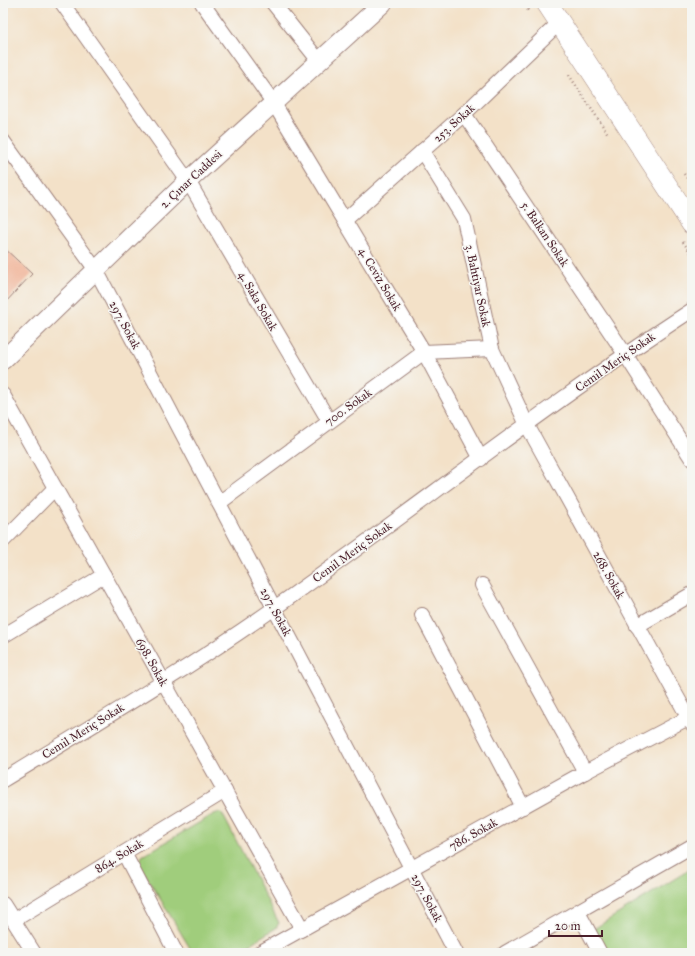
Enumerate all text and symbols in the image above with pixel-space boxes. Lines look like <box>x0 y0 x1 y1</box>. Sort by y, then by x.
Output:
street label: 253. Sokak <box>431 101 478 145</box>
street label: 2. Çınar Caddesi <box>157 146 225 211</box>
street label: 5. Balkan Sokak <box>518 199 572 270</box>
street label: 3. Bahtiyar Sokak <box>462 244 494 329</box>
street label: 4. Ceviz Sokak <box>356 245 405 314</box>
street label: 4. Saka Sokak <box>235 269 281 334</box>
street label: 297. Sokak <box>106 298 144 352</box>
street label: Cemil Meriç Sokak <box>572 329 658 395</box>
street label: 700. Sokak <box>322 385 375 429</box>
street label: Cemil Meriç Sokak <box>310 518 395 585</box>
street label: 268. Sokak <box>590 549 628 602</box>
street label: 297. Sokak <box>257 585 295 639</box>
street label: 698. Sokak <box>133 635 171 689</box>
street label: Cemil Meriç Sokak <box>39 700 127 762</box>
street label: 786. Sokak <box>446 815 500 853</box>
street label: 864. Sokak <box>92 836 146 876</box>
street label: 297. Sokak <box>408 871 446 925</box>
scale bar <box>549 912 602 938</box>
text: 20 m <box>555 919 581 933</box>

